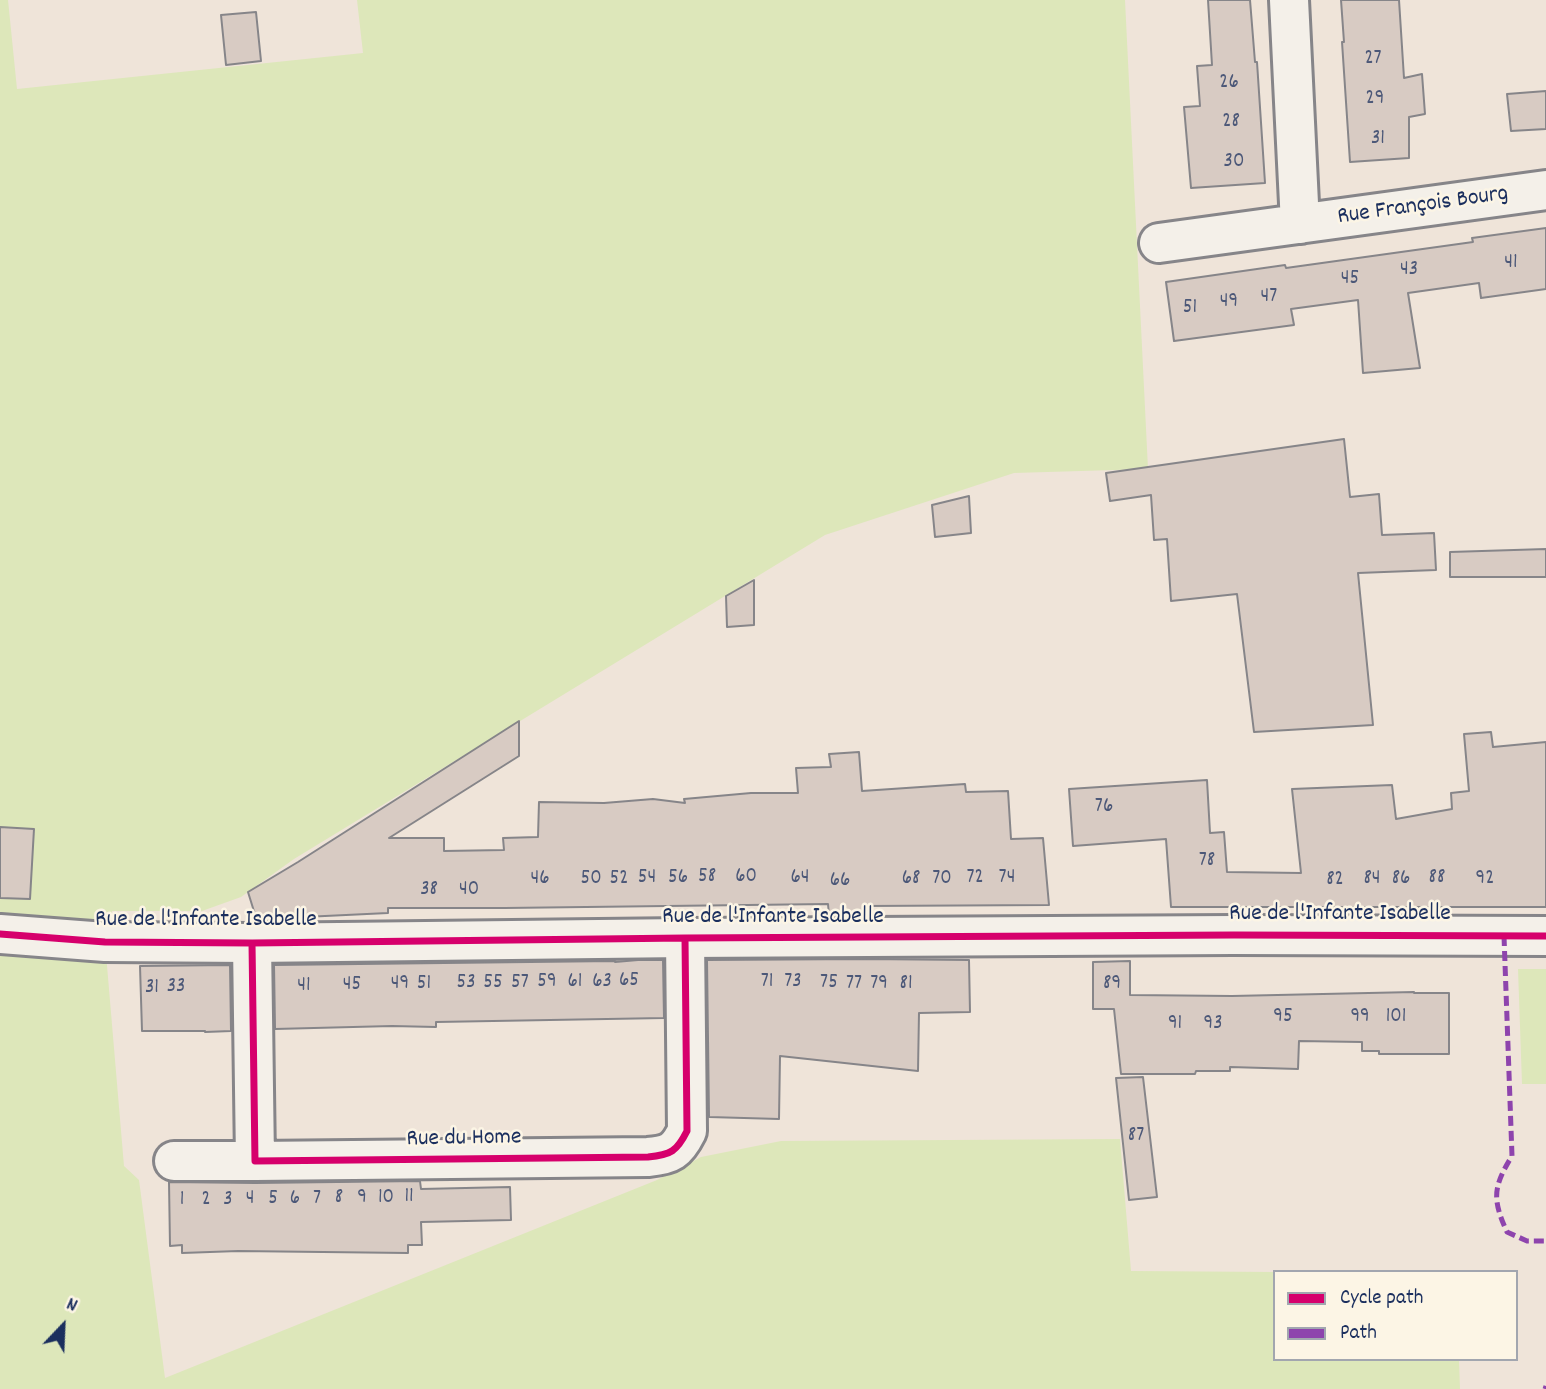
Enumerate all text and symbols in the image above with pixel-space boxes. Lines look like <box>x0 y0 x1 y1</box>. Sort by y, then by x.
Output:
house number: 27 <box>1364 47 1382 73</box>
house number: 26 <box>1219 71 1239 97</box>
house number: 29 <box>1366 87 1384 113</box>
house number: 28 <box>1222 110 1240 136</box>
house number: 31 <box>1371 127 1385 153</box>
house number: 30 <box>1224 150 1244 176</box>
street label: Rue François Bourg <box>1336 181 1510 233</box>
house number: 41 <box>1504 251 1518 277</box>
house number: 43 <box>1400 258 1418 284</box>
house number: 45 <box>1341 267 1359 293</box>
house number: 47 <box>1261 285 1277 311</box>
house number: 49 <box>1220 290 1238 316</box>
house number: 51 <box>1183 296 1197 322</box>
house number: 76 <box>1095 795 1113 821</box>
house number: 78 <box>1199 849 1215 875</box>
house number: 58 <box>698 865 716 891</box>
house number: 60 <box>735 865 757 891</box>
house number: 54 <box>638 866 656 892</box>
house number: 56 <box>668 866 688 892</box>
house number: 64 <box>790 866 810 892</box>
house number: 72 <box>966 866 984 892</box>
house number: 74 <box>999 866 1015 892</box>
house number: 88 <box>1429 866 1445 892</box>
house number: 46 <box>530 867 550 893</box>
house number: 50 <box>580 867 602 893</box>
house number: 52 <box>610 867 628 893</box>
house number: 68 <box>902 867 920 893</box>
house number: 70 <box>932 867 952 893</box>
house number: 84 <box>1363 867 1381 893</box>
house number: 86 <box>1392 867 1410 893</box>
house number: 92 <box>1476 867 1494 893</box>
house number: 82 <box>1326 868 1344 894</box>
house number: 66 <box>830 869 850 895</box>
house number: 38 <box>420 878 438 904</box>
house number: 40 <box>459 878 479 904</box>
street label: Rue de l'Infante Isabelle <box>1229 902 1451 930</box>
street label: Rue de l'Infante Isabelle <box>662 905 884 933</box>
street label: Rue de l'Infante Isabelle <box>95 908 317 936</box>
house number: 65 <box>619 969 639 995</box>
house number: 59 <box>537 970 557 996</box>
house number: 61 <box>568 970 582 996</box>
house number: 63 <box>592 970 612 996</box>
house number: 71 <box>761 970 773 996</box>
house number: 73 <box>784 970 802 996</box>
house number: 53 <box>456 971 476 997</box>
house number: 55 <box>483 971 503 997</box>
house number: 57 <box>511 971 529 997</box>
house number: 75 <box>820 971 838 997</box>
house number: 49 <box>391 972 409 998</box>
house number: 51 <box>417 972 431 998</box>
house number: 77 <box>846 972 862 998</box>
house number: 79 <box>870 972 888 998</box>
house number: 81 <box>899 972 913 998</box>
house number: 89 <box>1103 972 1121 998</box>
house number: 45 <box>343 973 361 999</box>
house number: 41 <box>297 974 311 1000</box>
house number: 33 <box>167 975 185 1001</box>
house number: 31 <box>145 976 159 1002</box>
house number: 95 <box>1273 1005 1293 1031</box>
house number: 99 <box>1350 1005 1370 1031</box>
house number: 101 <box>1386 1005 1406 1031</box>
house number: 91 <box>1168 1012 1182 1038</box>
house number: 93 <box>1204 1012 1222 1038</box>
house number: 87 <box>1128 1124 1144 1150</box>
street label: Rue du Home <box>406 1125 522 1155</box>
house number: 11 <box>404 1185 414 1211</box>
house number: 8 <box>335 1186 343 1212</box>
house number: 9 <box>357 1186 367 1212</box>
house number: 10 <box>378 1186 394 1212</box>
house number: 4 <box>246 1187 254 1213</box>
house number: 5 <box>268 1187 278 1213</box>
house number: 6 <box>290 1187 300 1213</box>
house number: 7 <box>313 1187 321 1213</box>
house number: 1 <box>180 1188 184 1214</box>
house number: 2 <box>201 1188 211 1214</box>
house number: 3 <box>223 1188 233 1214</box>
legend <box>1273 1270 1518 1361</box>
text: Cycle path <box>1340 1284 1423 1314</box>
north arrow <box>28 1291 98 1361</box>
text: N <box>62 1292 81 1320</box>
text: Path <box>1340 1319 1377 1349</box>

